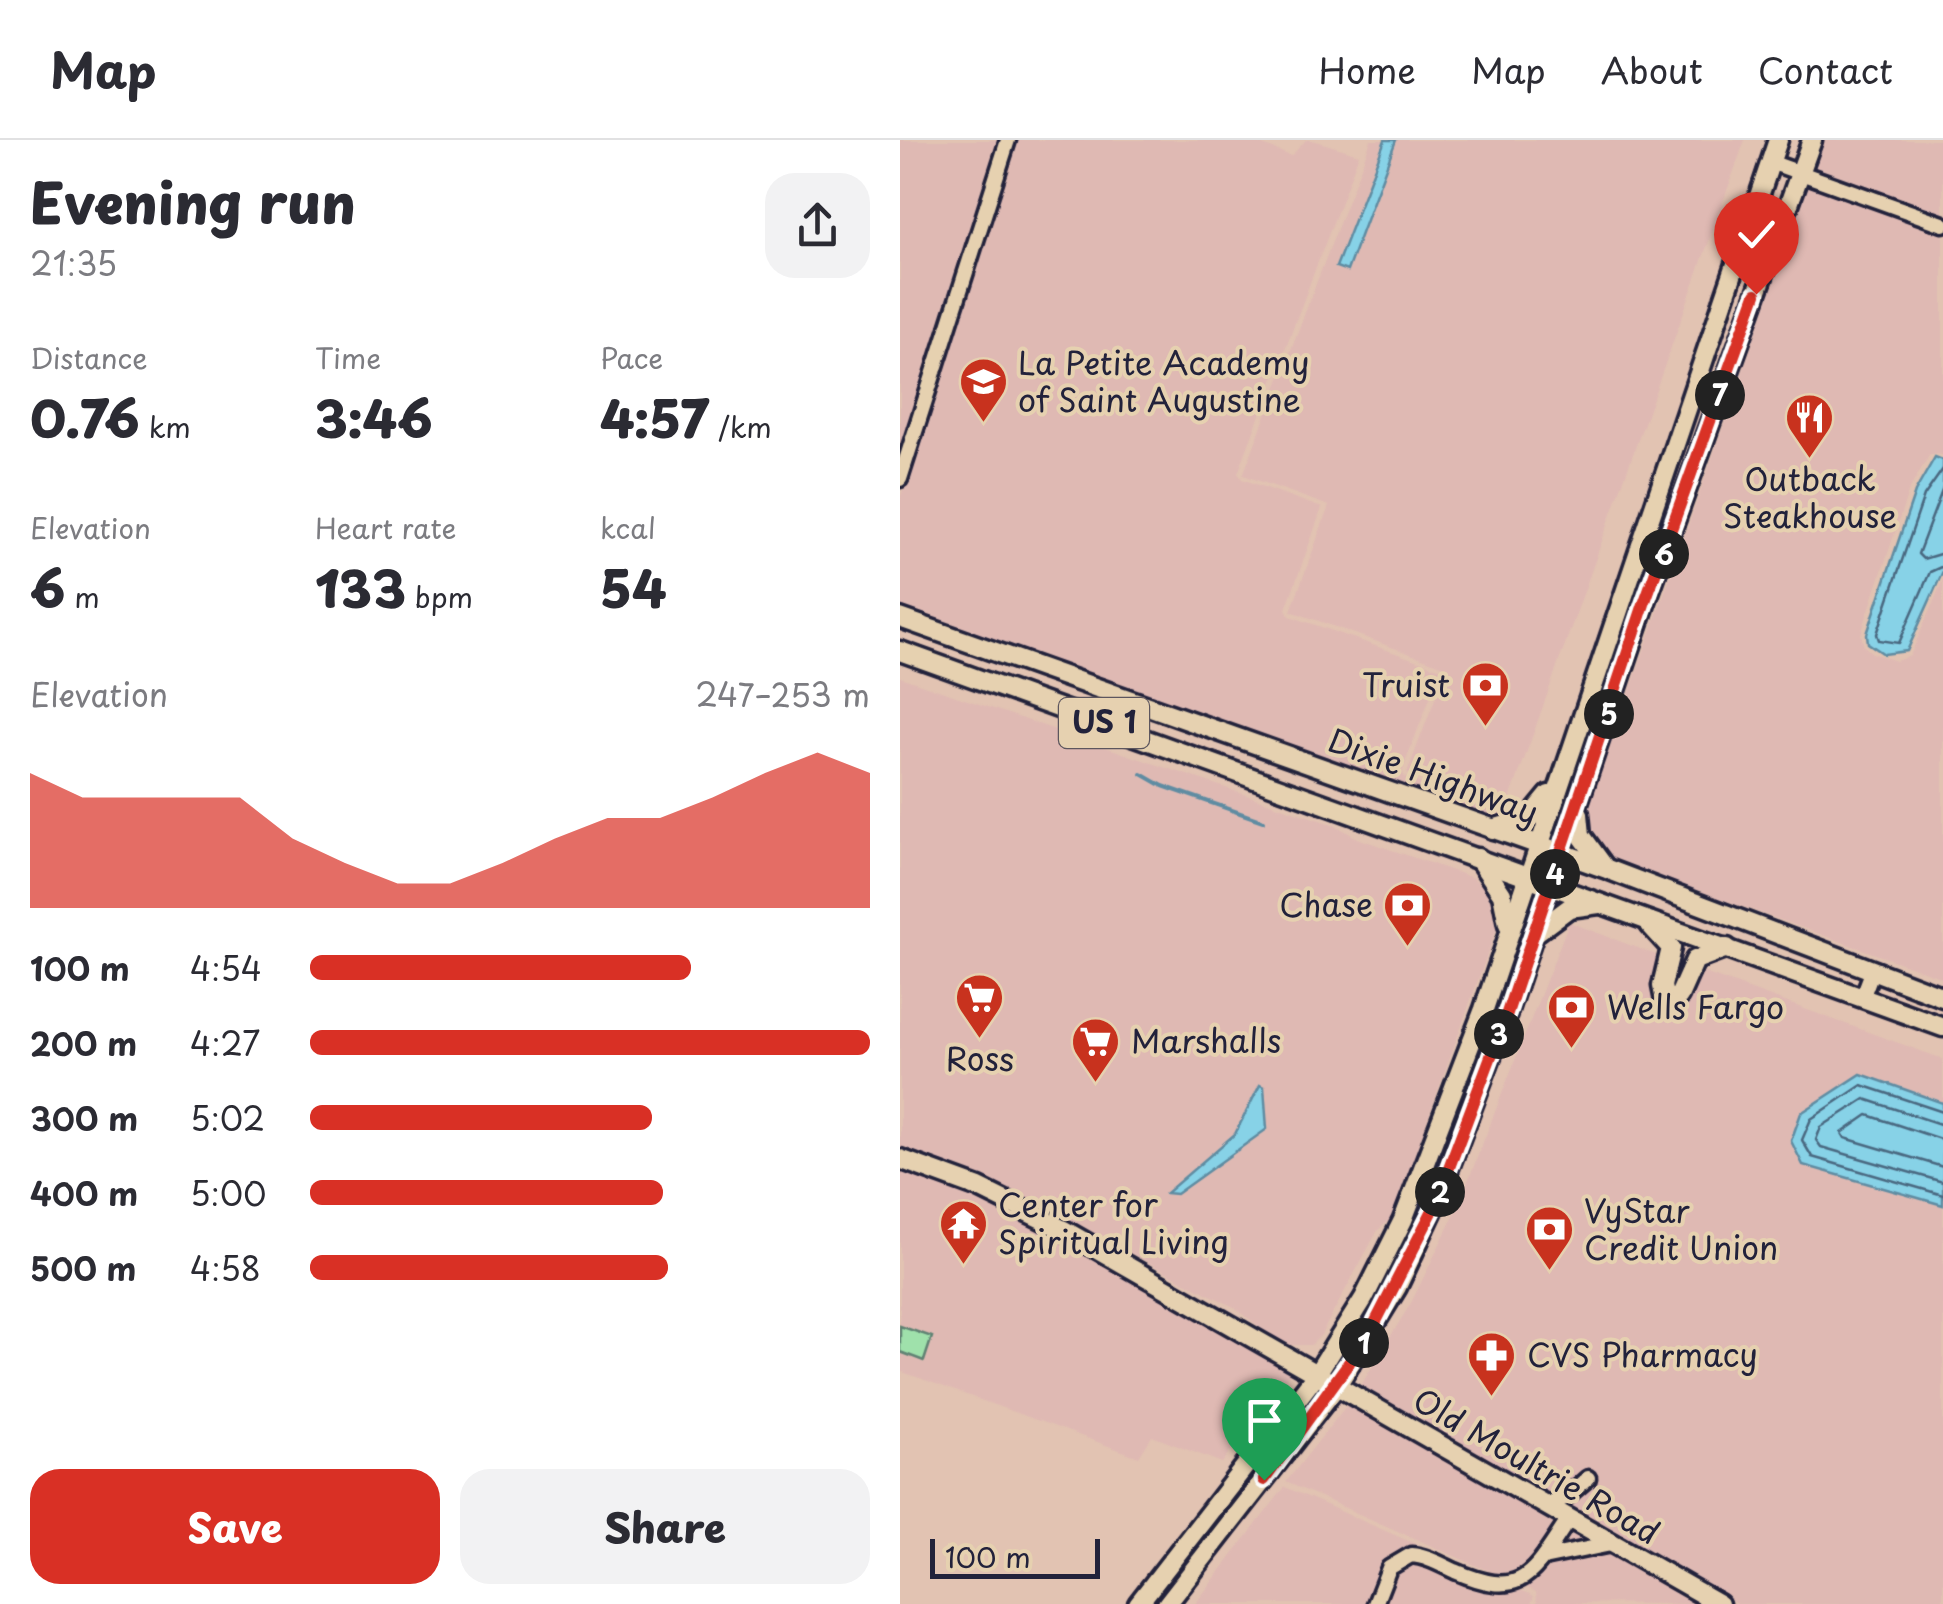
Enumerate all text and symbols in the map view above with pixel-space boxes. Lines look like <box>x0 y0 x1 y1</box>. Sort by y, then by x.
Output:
text: Map <box>50 33 156 105</box>
text: Home <box>1319 43 1416 96</box>
text: Map <box>1471 43 1546 96</box>
text: About <box>1601 43 1703 96</box>
text: Contact <box>1758 43 1893 96</box>
text: Evening run <box>30 160 356 243</box>
button: share <box>765 173 870 278</box>
pin <box>1714 192 1799 295</box>
icon: check <box>1729 207 1784 262</box>
text: 21:35 <box>30 239 117 287</box>
text: Distance <box>30 336 148 379</box>
text: Time <box>315 336 381 379</box>
text: Pace <box>600 336 663 379</box>
place label: La Petite Academy of Saint Augustine <box>1018 338 1310 423</box>
school or university icon: La Petite Academy of Saint Augustine <box>957 356 1009 424</box>
pin: 7 <box>1695 370 1745 420</box>
text: 7 <box>1712 373 1728 416</box>
text: 0.76 <box>30 379 140 455</box>
text: 3:46 <box>315 379 433 455</box>
text: 4:57 <box>600 379 709 455</box>
restaurant icon: Outback Steakhouse <box>1784 392 1836 460</box>
text: km <box>140 405 191 448</box>
text: /km <box>709 405 772 448</box>
place label: Outback Steakhouse <box>1723 454 1897 539</box>
text: Elevation <box>30 506 151 549</box>
text: Heart rate <box>315 506 456 549</box>
text: kcal <box>600 506 656 549</box>
pin: 6 <box>1639 529 1689 579</box>
text: 6 <box>1654 532 1674 575</box>
text: 6 <box>30 549 65 625</box>
text: 133 <box>315 549 406 625</box>
text: 54 <box>600 549 666 625</box>
text: m <box>65 575 100 618</box>
text: bpm <box>406 575 473 618</box>
place label: Truist <box>1362 660 1450 708</box>
bank icon: Truist <box>1459 660 1511 728</box>
text: Elevation <box>30 670 168 718</box>
text: 247–253 m <box>695 670 870 718</box>
pin: 5 <box>1584 689 1634 739</box>
text: 5 <box>1600 692 1618 735</box>
road number: US 1 <box>1059 698 1149 748</box>
street label: Dixie Highway <box>1322 715 1545 835</box>
pin: 4 <box>1530 849 1580 899</box>
text: 4 <box>1545 852 1565 895</box>
place label: Chase <box>1279 880 1373 928</box>
bank icon: Chase <box>1382 880 1434 948</box>
text: 100 m <box>30 944 130 992</box>
text: 4:54 <box>190 944 262 992</box>
supermarket icon: Ross <box>954 972 1006 1040</box>
bank icon: Wells Fargo <box>1546 982 1598 1050</box>
place label: Wells Fargo <box>1607 982 1784 1030</box>
pin: 3 <box>1474 1009 1524 1059</box>
text: 3 <box>1490 1012 1508 1055</box>
supermarket icon: Marshalls <box>1070 1016 1122 1084</box>
place label: Marshalls <box>1131 1016 1281 1064</box>
text: 200 m <box>30 1019 137 1067</box>
text: 4:27 <box>190 1019 260 1067</box>
place label: Ross <box>946 1034 1014 1082</box>
text: 300 m <box>30 1094 138 1142</box>
text: 5:02 <box>190 1094 265 1142</box>
pin: 2 <box>1415 1167 1465 1217</box>
text: 400 m <box>30 1169 138 1217</box>
text: 5:00 <box>190 1169 267 1217</box>
text: 2 <box>1430 1170 1450 1213</box>
place label: Center for Spiritual Living <box>998 1180 1229 1265</box>
place label: VyStar Credit Union <box>1584 1186 1778 1271</box>
temple icon: Center for Spiritual Living <box>937 1198 989 1266</box>
bank icon: VyStar Credit Union <box>1523 1204 1575 1272</box>
text: 500 m <box>30 1244 136 1292</box>
text: 4:58 <box>190 1244 261 1292</box>
pin: 1 <box>1339 1318 1389 1368</box>
text: 1 <box>1357 1321 1371 1364</box>
pharmacy icon: CVS Pharmacy <box>1466 1330 1518 1398</box>
place label: CVS Pharmacy <box>1527 1330 1758 1378</box>
street label: Old Moultrie Road <box>1405 1375 1669 1555</box>
pin <box>1222 1378 1307 1481</box>
icon: arrive <box>1237 1393 1292 1448</box>
button: Save <box>30 1469 440 1584</box>
button: Share <box>460 1469 870 1584</box>
scale bar <box>930 1534 1100 1578</box>
text: 100 m <box>945 1535 1031 1578</box>

